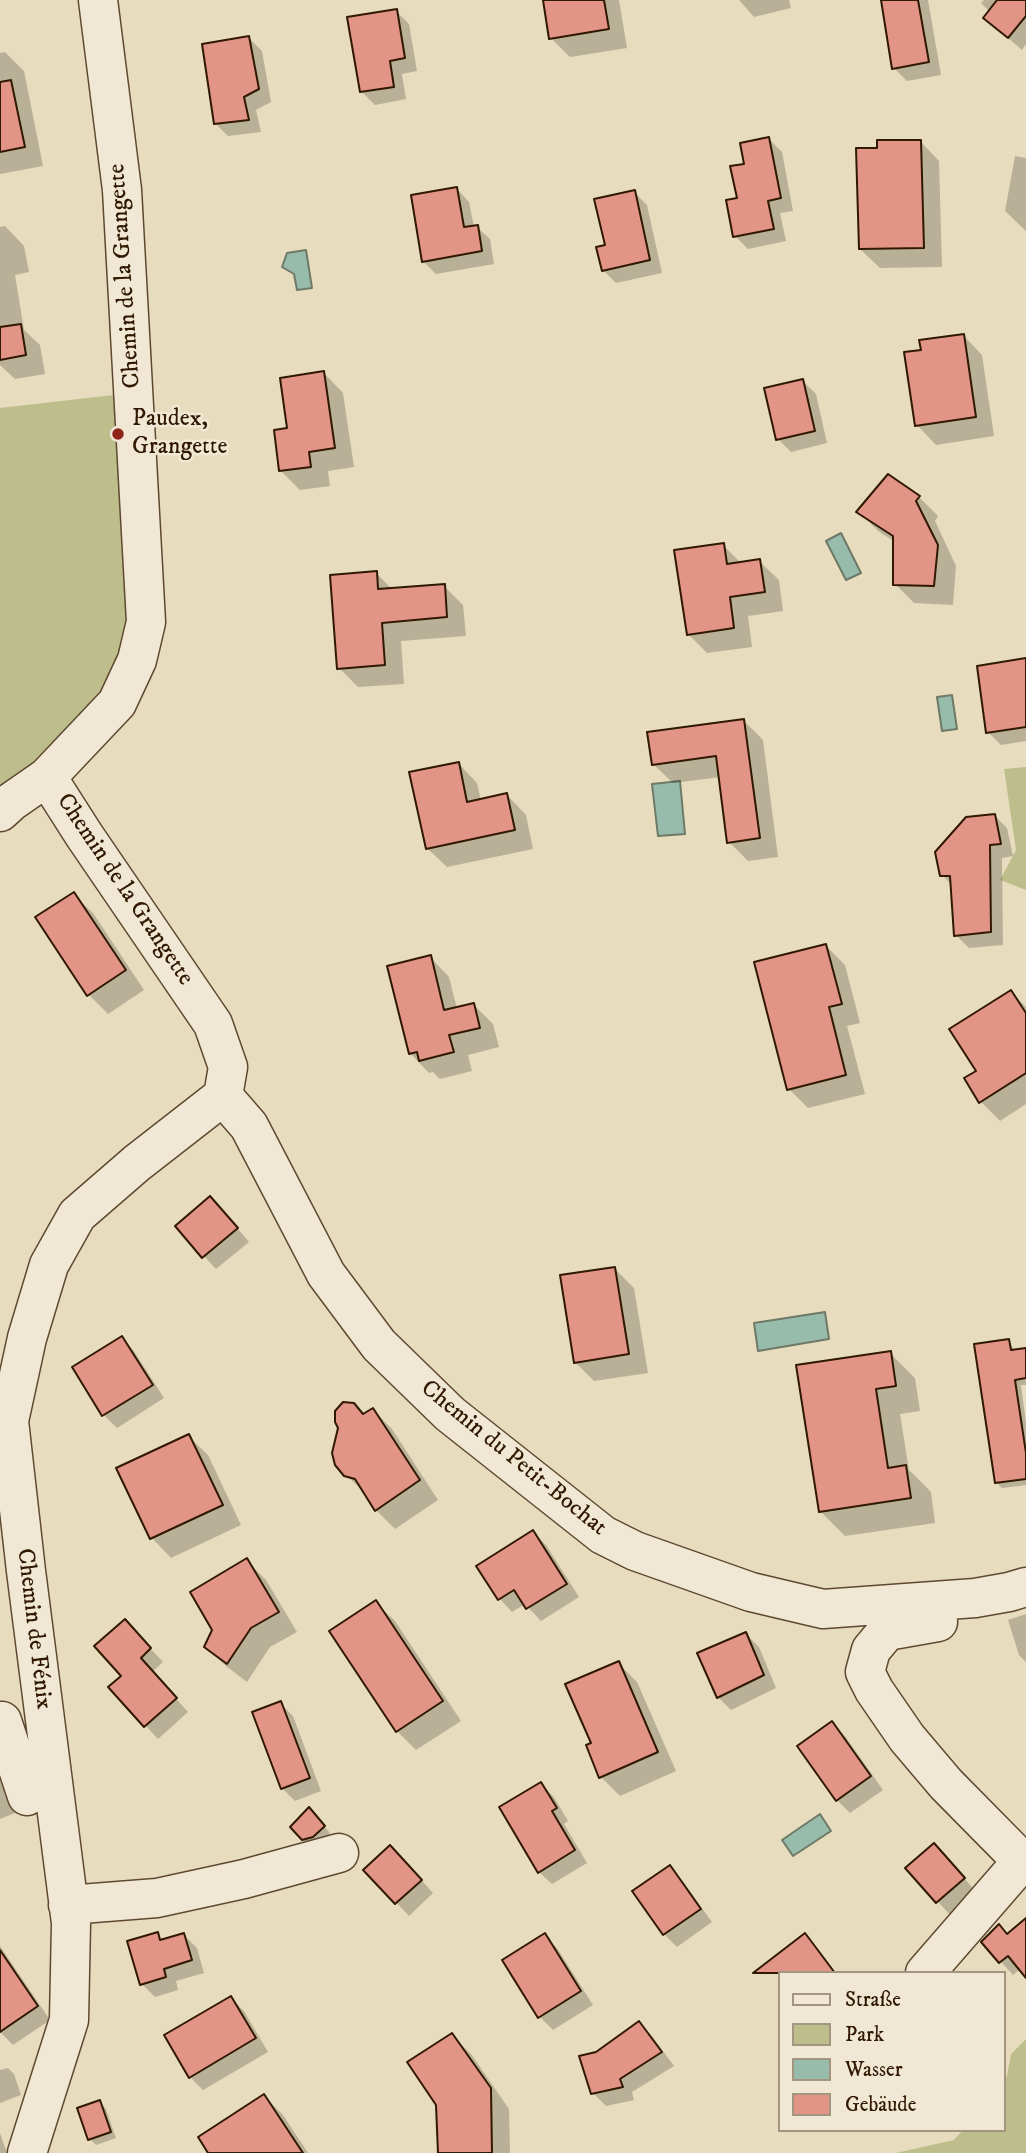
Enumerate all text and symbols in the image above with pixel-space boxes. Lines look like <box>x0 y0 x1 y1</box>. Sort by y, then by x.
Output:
street label: Chemin de la Grangette <box>104 163 148 389</box>
place label: Paudex, Grangette <box>132 406 227 462</box>
marker: Paudex, Grangette <box>110 426 126 442</box>
street label: Chemin de la Grangette <box>49 789 199 991</box>
street label: Chemin du Petit-Bochat <box>414 1375 612 1543</box>
street label: Chemin de Fénix <box>9 1547 57 1711</box>
legend <box>778 1971 1005 2132</box>
text: Straße <box>845 1987 901 2013</box>
text: Park <box>845 2022 884 2048</box>
text: Wasser <box>845 2057 902 2083</box>
text: Gebäude <box>845 2092 916 2118</box>

